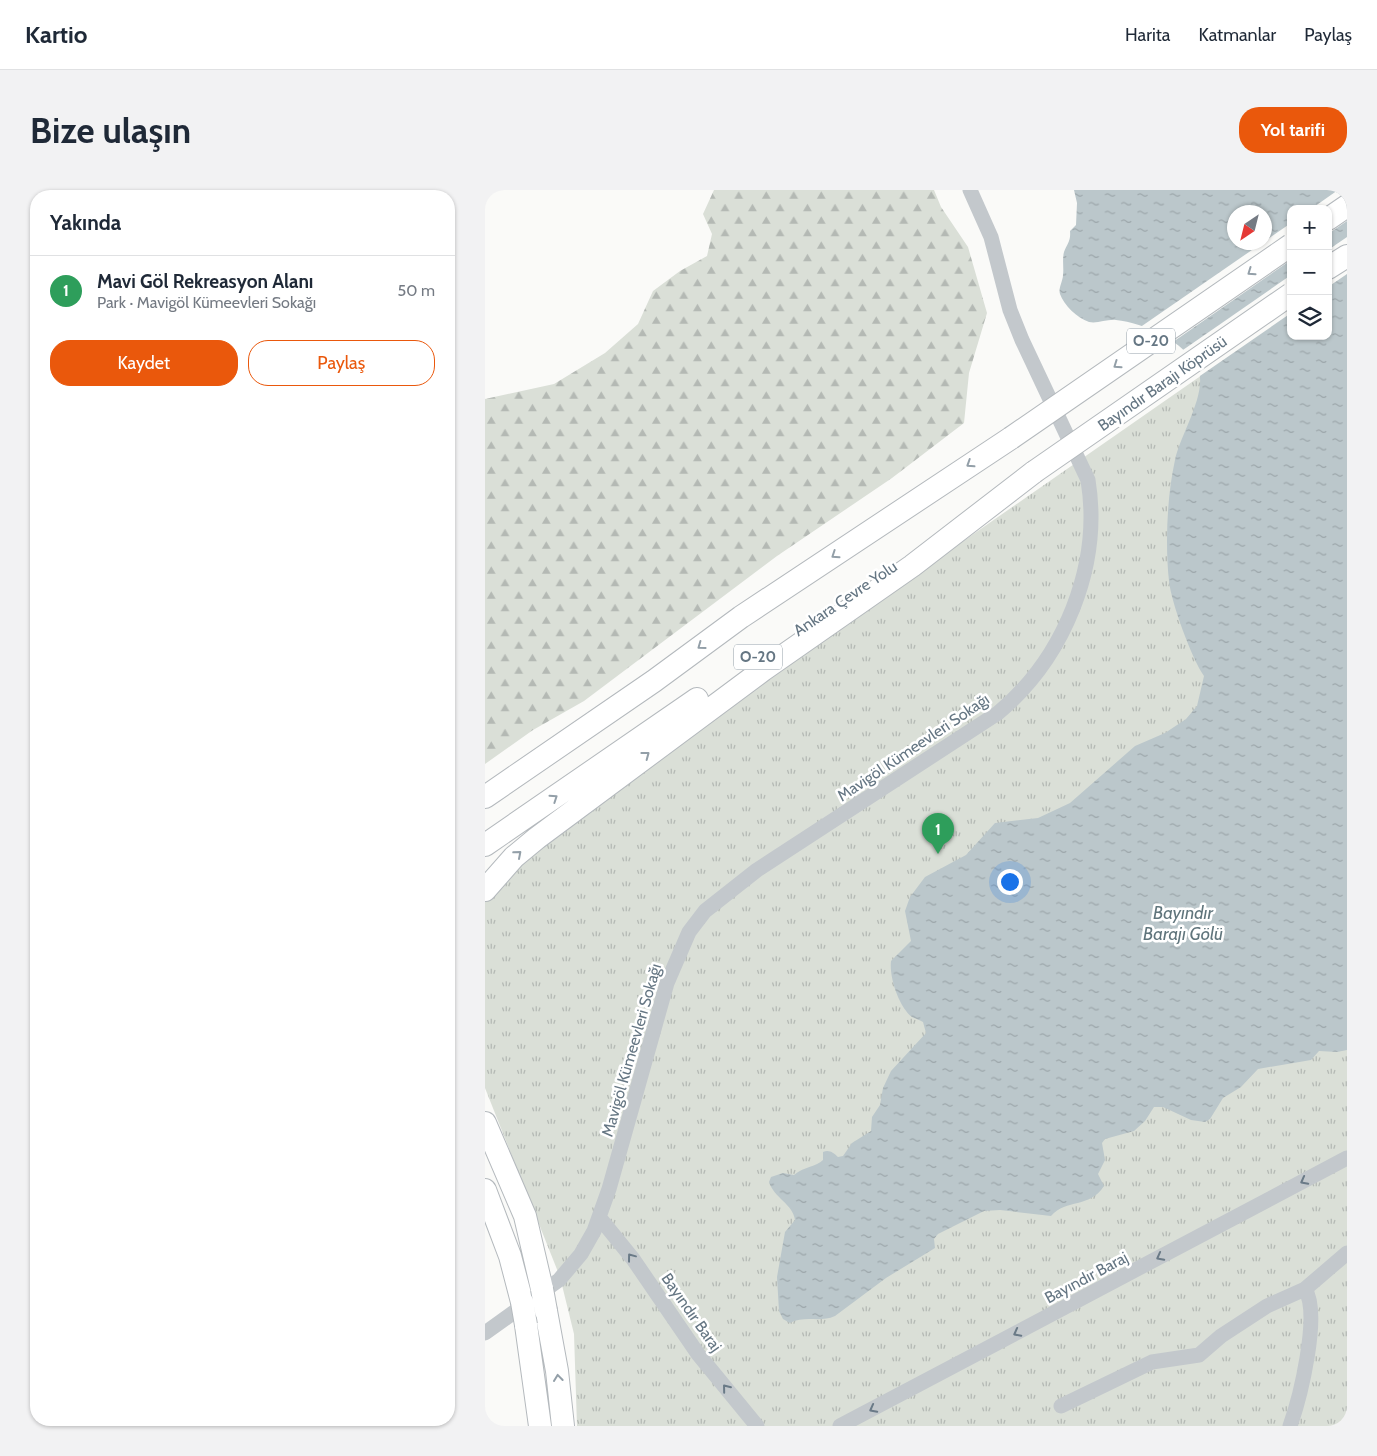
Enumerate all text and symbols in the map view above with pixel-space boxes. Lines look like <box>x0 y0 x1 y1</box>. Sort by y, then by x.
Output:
text: Kartio <box>25 20 88 49</box>
text: Harita <box>1125 24 1170 46</box>
text: Katmanlar <box>1198 24 1276 46</box>
text: Paylaş <box>1304 24 1352 46</box>
button: Yol tarifi <box>1239 107 1347 153</box>
text: Bize ulaşın <box>30 109 191 152</box>
north arrow <box>1227 205 1272 250</box>
map controls <box>1287 205 1332 340</box>
button: + <box>1287 205 1332 250</box>
text: Yakında <box>50 210 121 235</box>
button: − <box>1287 250 1332 295</box>
one-way arrow <box>1247 266 1256 275</box>
text: Mavi Göl Rekreasyon Alanı <box>97 270 313 293</box>
text: 1 <box>63 281 69 300</box>
text: 50 m <box>398 281 435 300</box>
text: Park · Mavigöl Kümeevleri Sokağı <box>97 293 316 312</box>
button: layers <box>1287 295 1332 340</box>
road number: O-20 <box>1127 328 1175 354</box>
street label: Bayındır Barajı Köprüsü <box>1094 332 1230 435</box>
button: Kaydet <box>50 340 238 386</box>
button: Paylaş <box>248 340 435 386</box>
one-way arrow <box>1113 359 1123 368</box>
one-way arrow <box>967 458 976 468</box>
one-way arrow <box>832 549 841 558</box>
street label: Ankara Çevre Yolu <box>790 557 901 640</box>
one-way arrow <box>698 641 707 649</box>
road number: O-20 <box>734 644 782 670</box>
street label: Mavigöl Kümeevleri Sokağı <box>834 689 993 805</box>
one-way arrow <box>640 752 650 761</box>
one-way arrow <box>548 795 558 804</box>
pin: 1 <box>922 813 954 854</box>
one-way arrow <box>512 851 521 860</box>
your location <box>997 869 1023 895</box>
water label: Bayındır Barajı Gölü <box>1143 902 1223 945</box>
street label: Mavigöl Kümeevleri Sokağı <box>598 961 665 1139</box>
one-way arrow <box>1300 1175 1309 1185</box>
street label: Bayındır Baraj <box>1041 1248 1131 1307</box>
one-way arrow <box>1157 1251 1166 1261</box>
one-way arrow <box>628 1253 637 1263</box>
street label: Bayındır Baraj <box>658 1269 726 1355</box>
one-way arrow <box>1013 1327 1022 1337</box>
one-way arrow <box>553 1373 564 1381</box>
one-way arrow <box>723 1385 732 1394</box>
one-way arrow <box>869 1403 878 1413</box>

